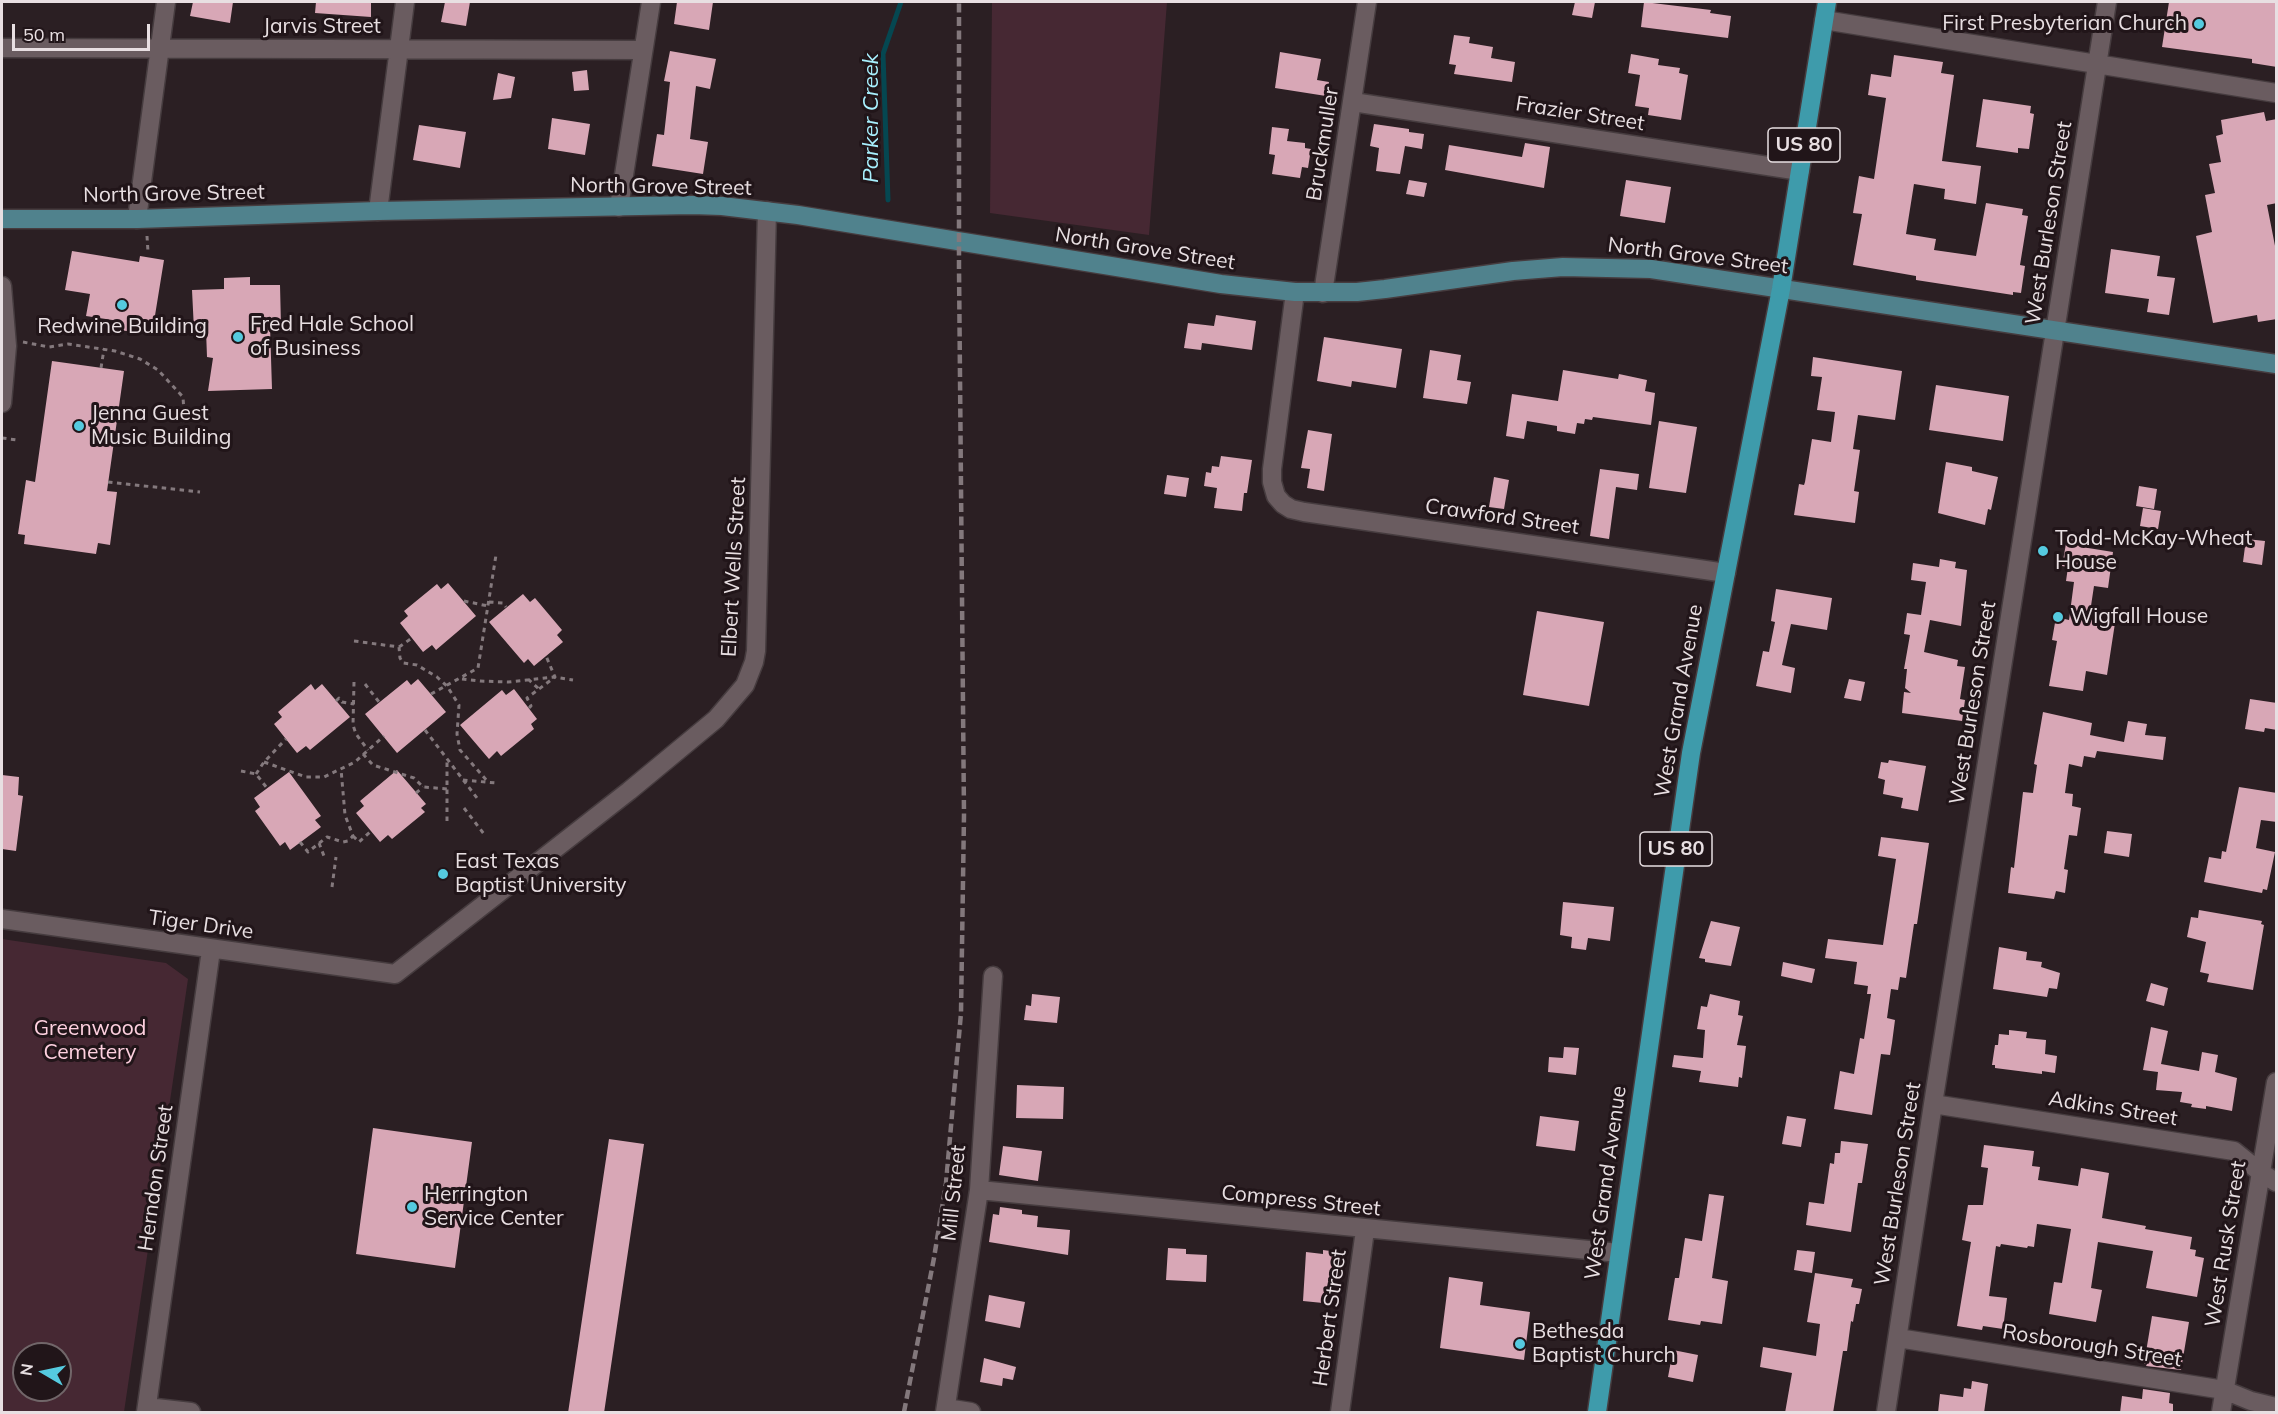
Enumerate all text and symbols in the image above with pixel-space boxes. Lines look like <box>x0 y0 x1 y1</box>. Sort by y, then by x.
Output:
place label: First Presbyterian Church <box>1942 11 2187 37</box>
scale bar <box>15 12 153 50</box>
street label: Jarvis Street <box>263 14 381 40</box>
marker: First Presbyterian Church <box>2192 17 2206 31</box>
text: 50 m <box>23 23 65 46</box>
water label: Parker Creek <box>858 53 884 183</box>
street label: Bruckmuller <box>1302 85 1344 203</box>
street label: Frazier Street <box>1514 91 1646 137</box>
street label: West Burleson Street <box>2020 120 2078 326</box>
road number: US 80 <box>1768 128 1840 162</box>
street label: North Grove Street <box>570 173 752 201</box>
street label: North Grove Street <box>83 180 265 208</box>
street label: North Grove Street <box>1053 222 1237 276</box>
street label: North Grove Street <box>1606 232 1790 280</box>
marker: Redwine Building <box>115 298 129 312</box>
place label: Fred Hale School of Business <box>250 312 414 362</box>
place label: Redwine Building <box>37 314 207 340</box>
marker: Fred Hale School of Business <box>231 330 245 344</box>
place label: Jenna Guest Music Building <box>91 401 231 451</box>
marker: Jenna Guest Music Building <box>72 419 86 433</box>
street label: Elbert Wells Street <box>717 477 751 657</box>
street label: Crawford Street <box>1423 494 1581 540</box>
place label: Todd-McKay-Wheat House <box>2055 526 2252 576</box>
marker: Todd-McKay-Wheat House <box>2036 544 2050 558</box>
street label: West Burleson Street <box>1944 600 2002 806</box>
street label: West Grand Avenue <box>1650 602 1708 800</box>
place label: Wigfall House <box>2070 604 2208 630</box>
marker: Wigfall House <box>2051 610 2065 624</box>
road number: US 80 <box>1640 832 1712 866</box>
place label: East Texas Baptist University <box>455 849 626 899</box>
marker: East Texas Baptist University <box>436 867 450 881</box>
street label: Tiger Drive <box>147 905 255 945</box>
park label: Greenwood Cemetery <box>34 1016 146 1066</box>
street label: West Burleson Street <box>1869 1081 1927 1287</box>
street label: West Grand Avenue <box>1580 1084 1632 1282</box>
street label: Adkins Street <box>2047 1086 2179 1132</box>
street label: Herndon Street <box>133 1103 179 1253</box>
street label: Mill Street <box>936 1144 972 1242</box>
street label: West Rusk Street <box>2200 1159 2252 1329</box>
street label: Compress Street <box>1220 1180 1382 1222</box>
place label: Herrington Service Center <box>424 1182 564 1232</box>
marker: Herrington Service Center <box>405 1200 419 1214</box>
street label: Herbert Street <box>1308 1248 1352 1388</box>
place label: Bethesda Baptist Church <box>1532 1319 1676 1369</box>
street label: Rosborough Street <box>2000 1319 2184 1373</box>
marker: Bethesda Baptist Church <box>1513 1337 1527 1351</box>
north arrow <box>12 1342 72 1402</box>
text: N <box>15 1362 37 1377</box>

